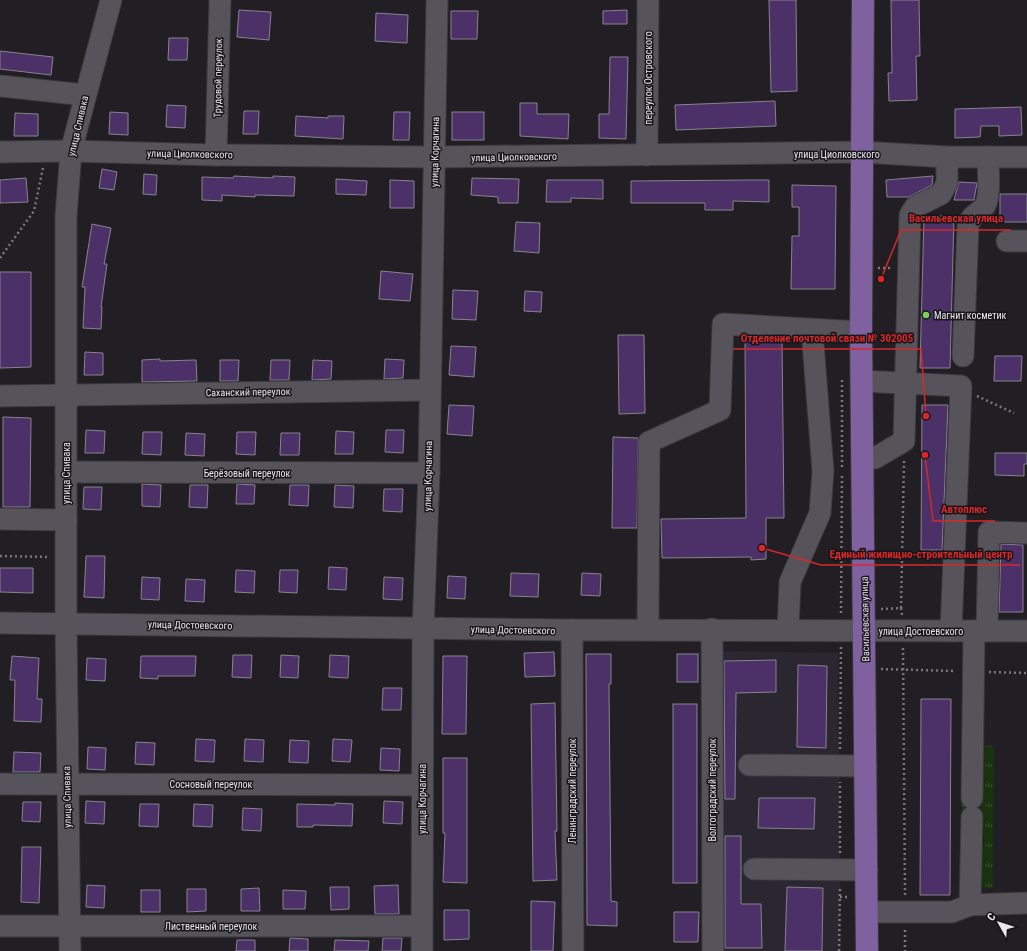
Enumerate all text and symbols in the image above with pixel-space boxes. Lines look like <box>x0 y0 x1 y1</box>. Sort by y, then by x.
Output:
street label: переулок Островского <box>643 31 654 125</box>
street label: Трудовой переулок <box>212 38 224 118</box>
street label: улица Спивака <box>66 94 90 157</box>
street label: улица Корчагина <box>429 117 441 187</box>
street label: улица Циолковского <box>147 148 233 160</box>
street label: улица Циолковского <box>794 149 880 160</box>
street label: улица Циолковского <box>471 151 557 163</box>
callout: Васильевская улица <box>901 207 1011 230</box>
text: Васильевская улица <box>909 212 1003 225</box>
marker: Магнит косметик <box>921 310 931 320</box>
place label: Магнит косметик <box>934 310 1007 321</box>
callout: Отделение почтовой связи № 302005 <box>733 326 921 349</box>
text: Отделение почтовой связи № 302005 <box>741 332 914 345</box>
street label: Саханский переулок <box>205 386 291 398</box>
street label: улица Корчагина <box>422 441 434 511</box>
street label: улица Спивака <box>61 442 72 504</box>
street label: Берёзовый переулок <box>204 468 291 479</box>
callout: Автоплюс <box>933 498 995 521</box>
text: Автоплюс <box>941 503 987 516</box>
callout: Единый жилищно-строительный центр <box>821 542 1020 565</box>
text: Единый жилищно-строительный центр <box>829 548 1013 561</box>
street label: Васильевская улица <box>859 576 871 662</box>
street label: улица Достоевского <box>148 619 232 631</box>
street label: улица Достоевского <box>471 624 555 636</box>
street label: улица Достоевского <box>879 626 963 637</box>
street label: Ленинградский переулок <box>567 738 578 844</box>
street label: Волгоградский переулок <box>707 738 718 842</box>
street label: улица Корчагина <box>417 764 428 834</box>
street label: улица Спивака <box>61 766 73 828</box>
street label: Сосновый переулок <box>170 779 253 790</box>
north arrow <box>979 903 1019 943</box>
text: С <box>985 910 999 924</box>
street label: Лиственный переулок <box>165 921 257 932</box>

